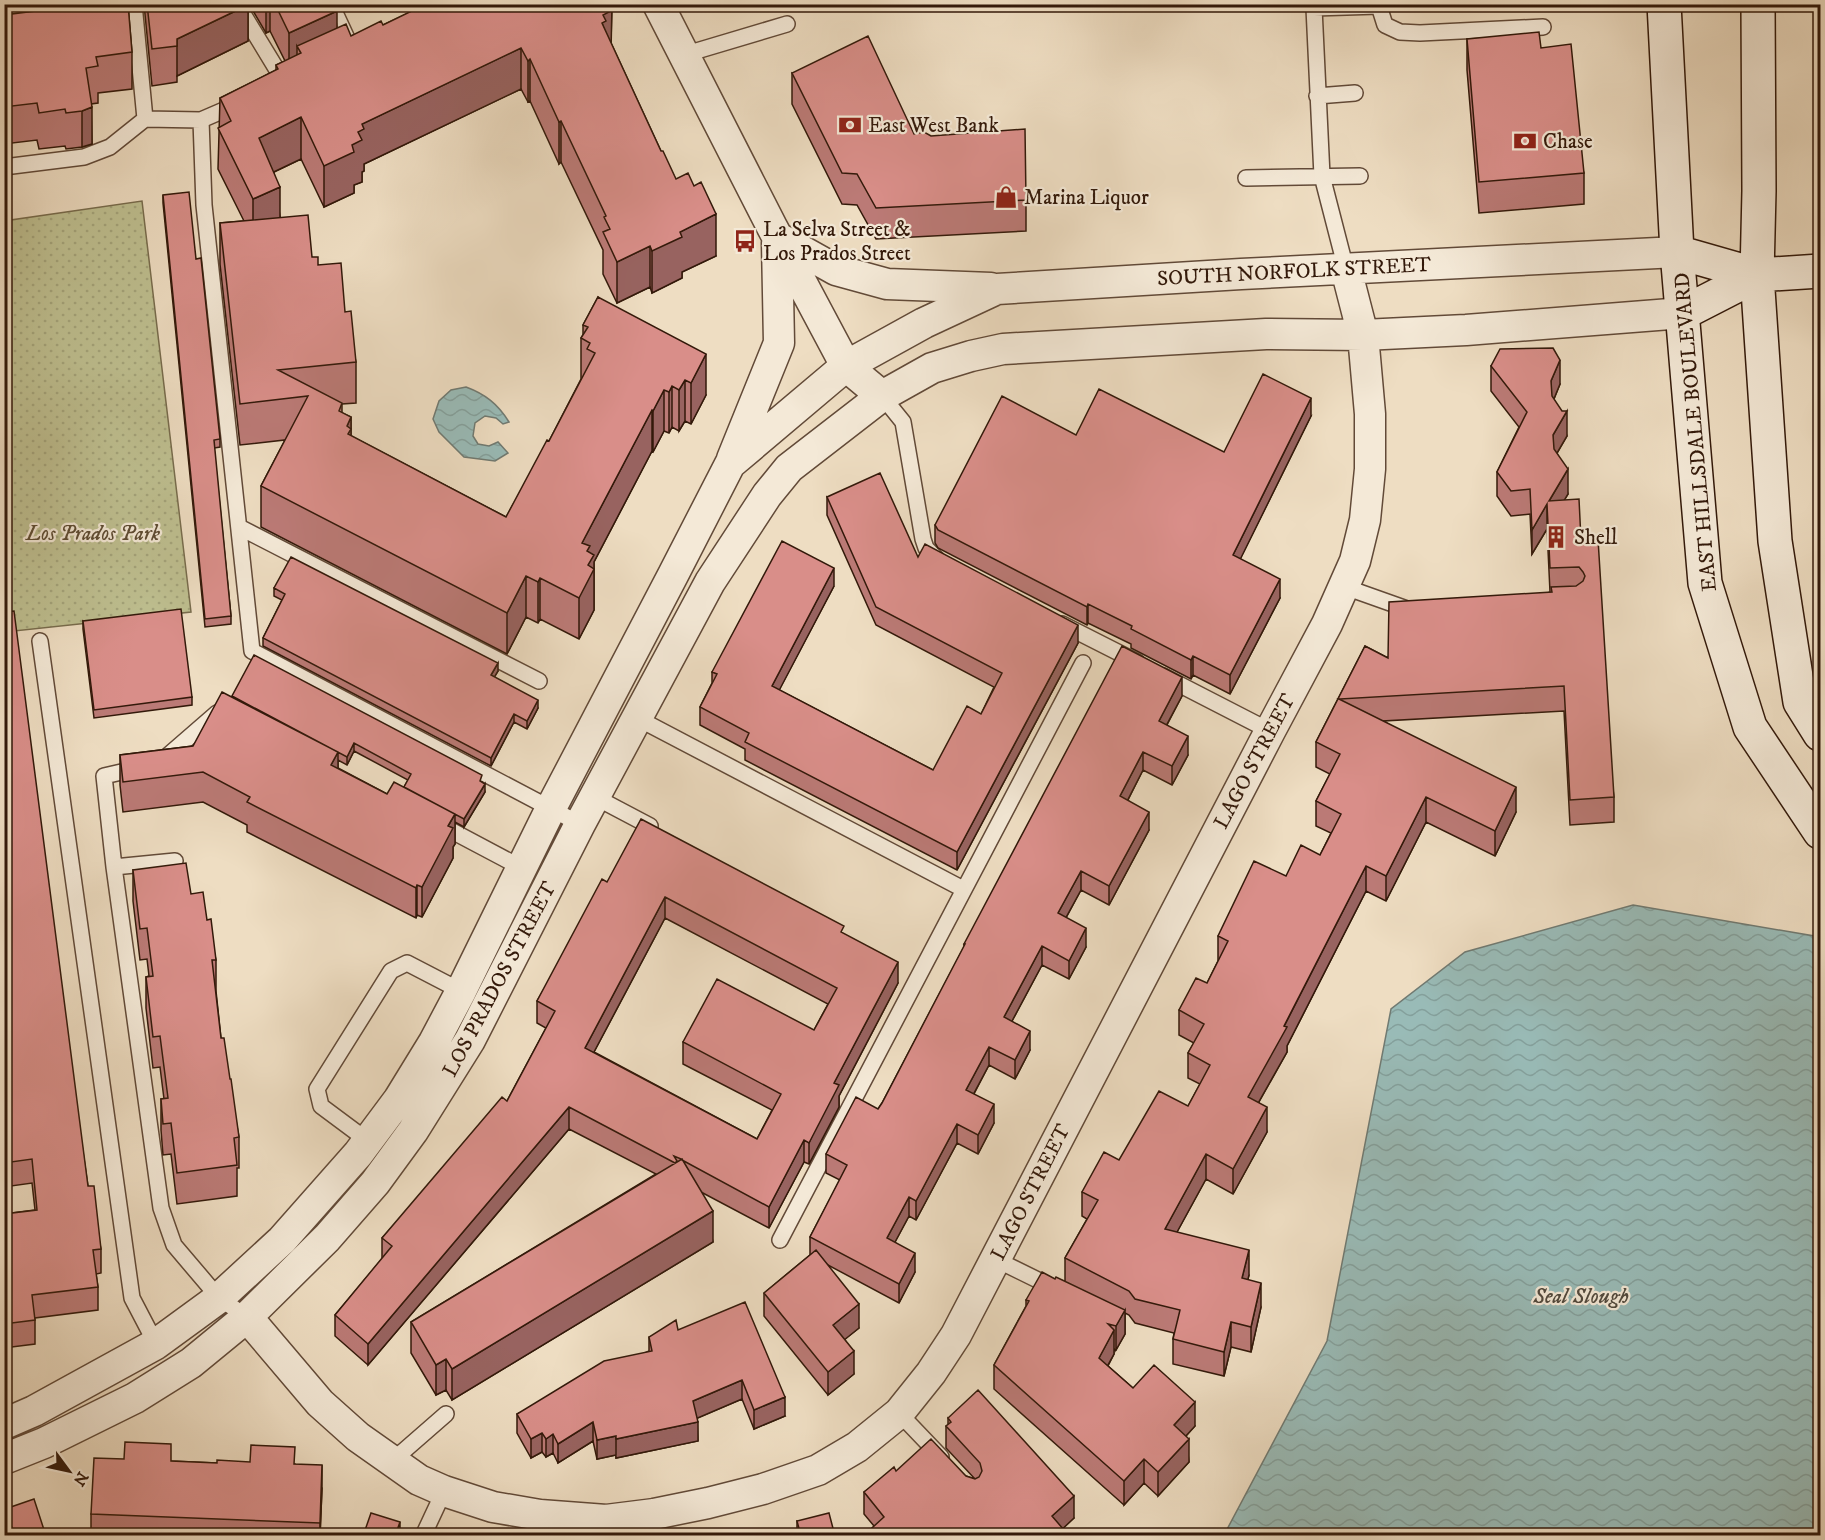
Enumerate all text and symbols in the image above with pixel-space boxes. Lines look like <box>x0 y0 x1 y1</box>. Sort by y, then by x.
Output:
bank icon: East West Bank <box>837 112 863 138</box>
place label: East West Bank <box>868 113 999 139</box>
bank icon: Chase <box>1512 128 1538 154</box>
place label: Chase <box>1543 129 1593 155</box>
shop icon: Marina Liquor <box>993 184 1019 210</box>
place label: Marina Liquor <box>1024 185 1149 211</box>
place label: La Selva Street & Los Prados Street <box>763 217 911 267</box>
bus stop icon: La Selva Street & Los Prados Street <box>732 228 758 254</box>
street label: SOUTH NORFOLK STREET <box>1156 252 1432 292</box>
street label: EAST HILLSDALE BOULEVARD <box>1669 271 1723 593</box>
park label: Los Prados Park <box>25 521 160 547</box>
building icon: Shell <box>1543 524 1569 550</box>
place label: Shell <box>1574 525 1618 551</box>
street label: LAGO STREET <box>1208 689 1301 833</box>
street label: LOS PRADOS STREET <box>437 877 562 1082</box>
street label: LAGO STREET <box>985 1120 1076 1265</box>
water label: Seal Slough <box>1532 1283 1629 1310</box>
north arrow <box>39 1441 99 1501</box>
text: N <box>69 1468 93 1490</box>

